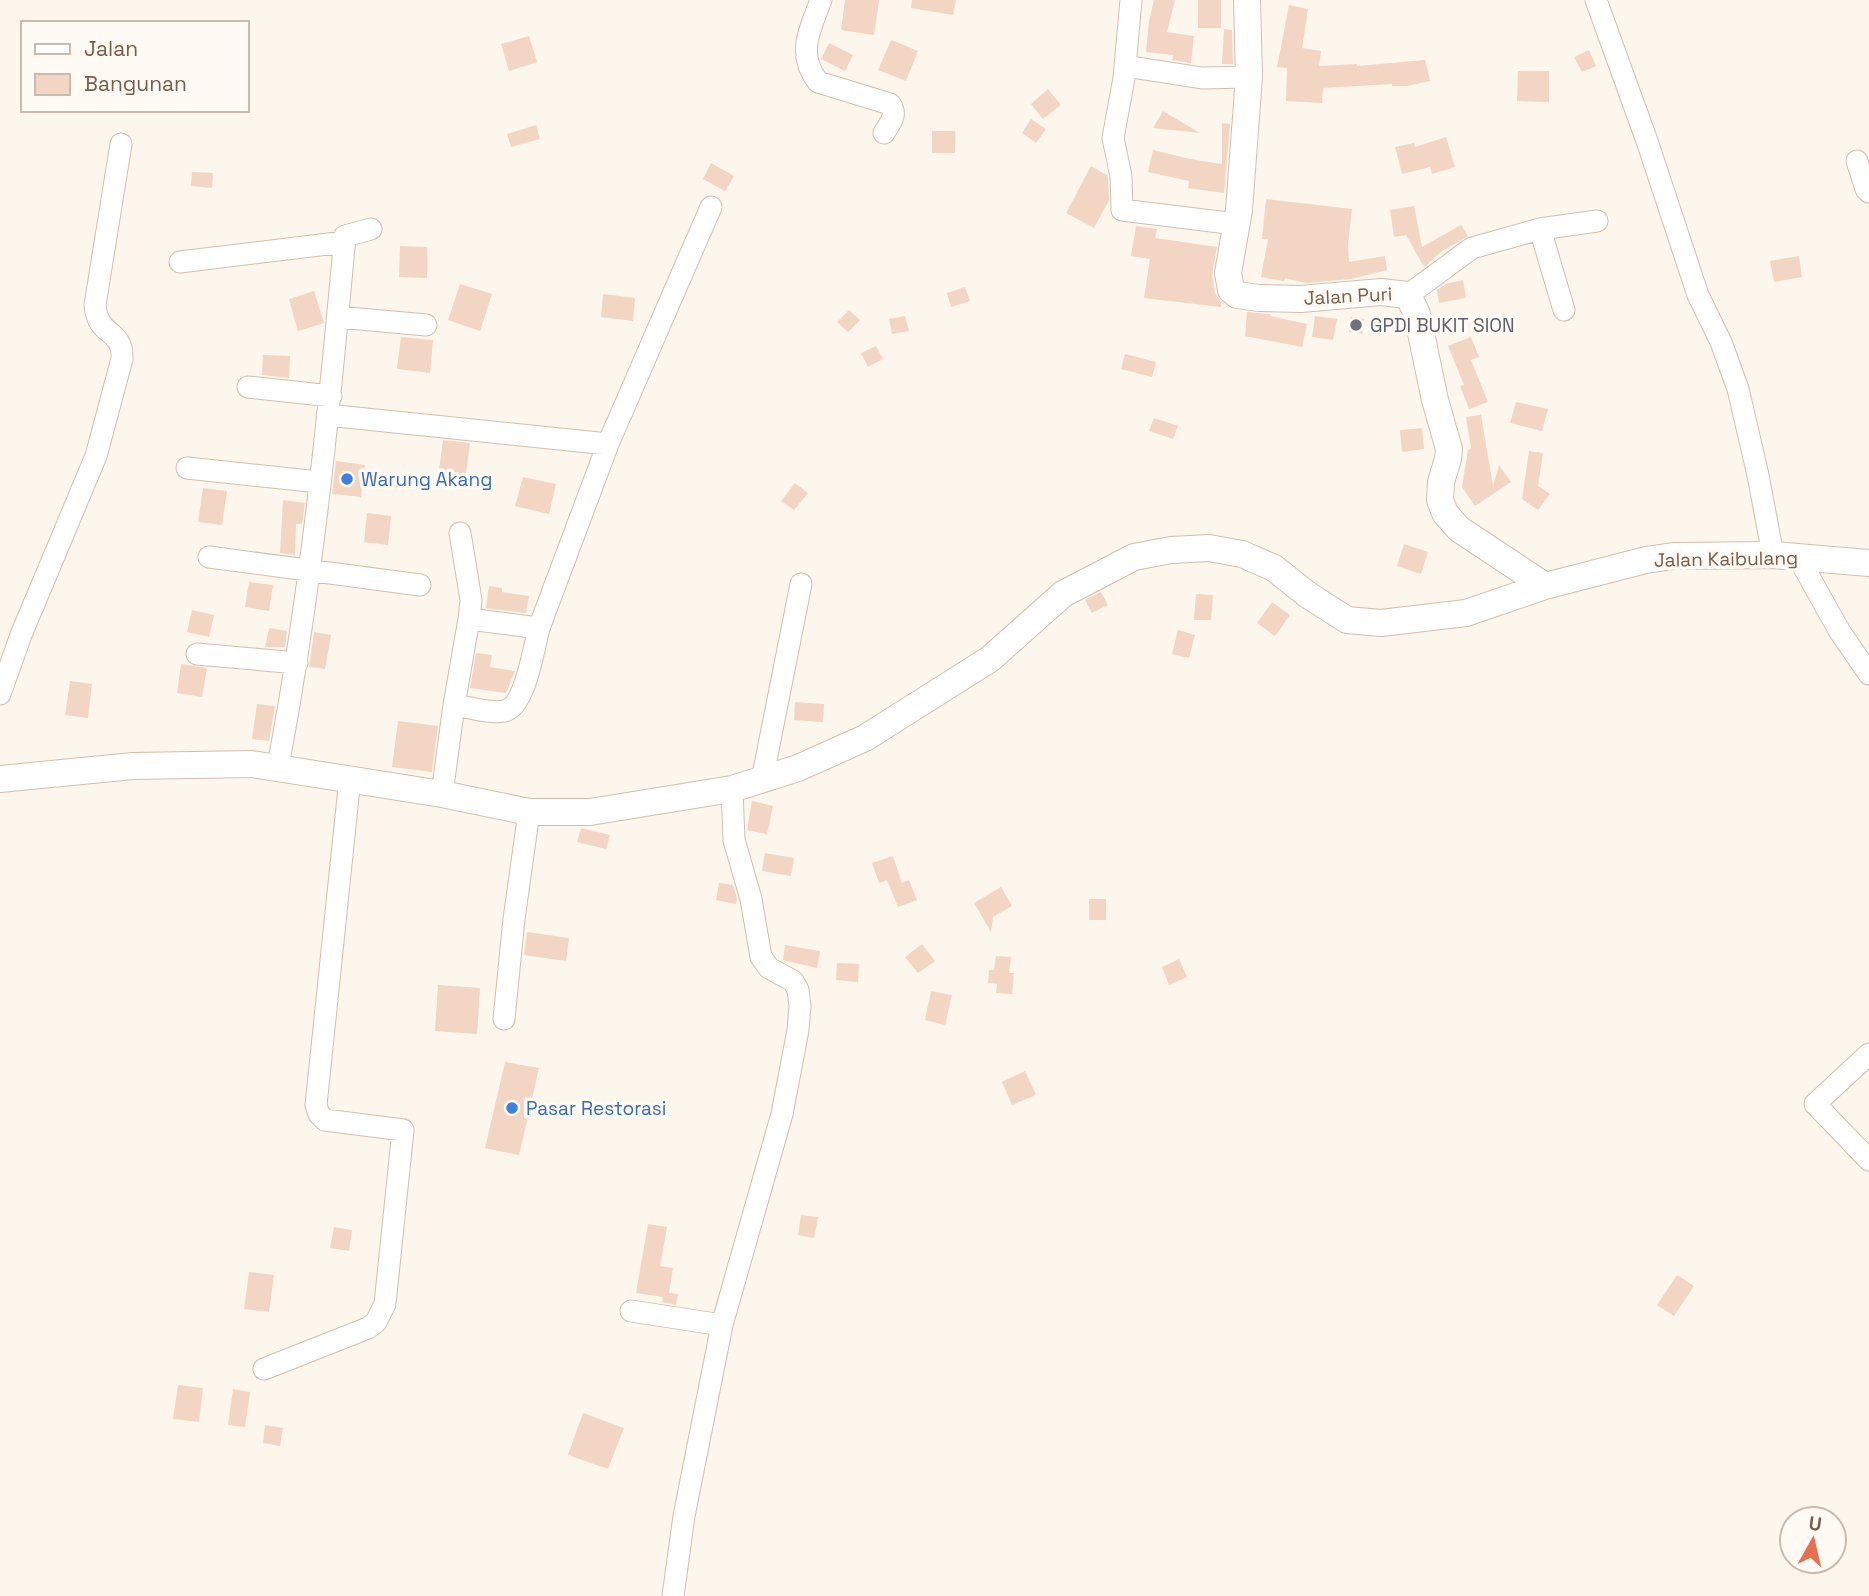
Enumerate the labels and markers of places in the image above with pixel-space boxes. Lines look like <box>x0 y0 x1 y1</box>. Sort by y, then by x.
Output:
place label: GPDI BUKIT SION <box>1370 313 1515 338</box>
marker: GPDI BUKIT SION <box>1348 317 1364 333</box>
place label: Warung Akang <box>361 467 492 492</box>
marker: Warung Akang <box>339 471 355 487</box>
place label: Pasar Restorasi <box>526 1096 667 1121</box>
marker: Pasar Restorasi <box>504 1100 520 1116</box>

